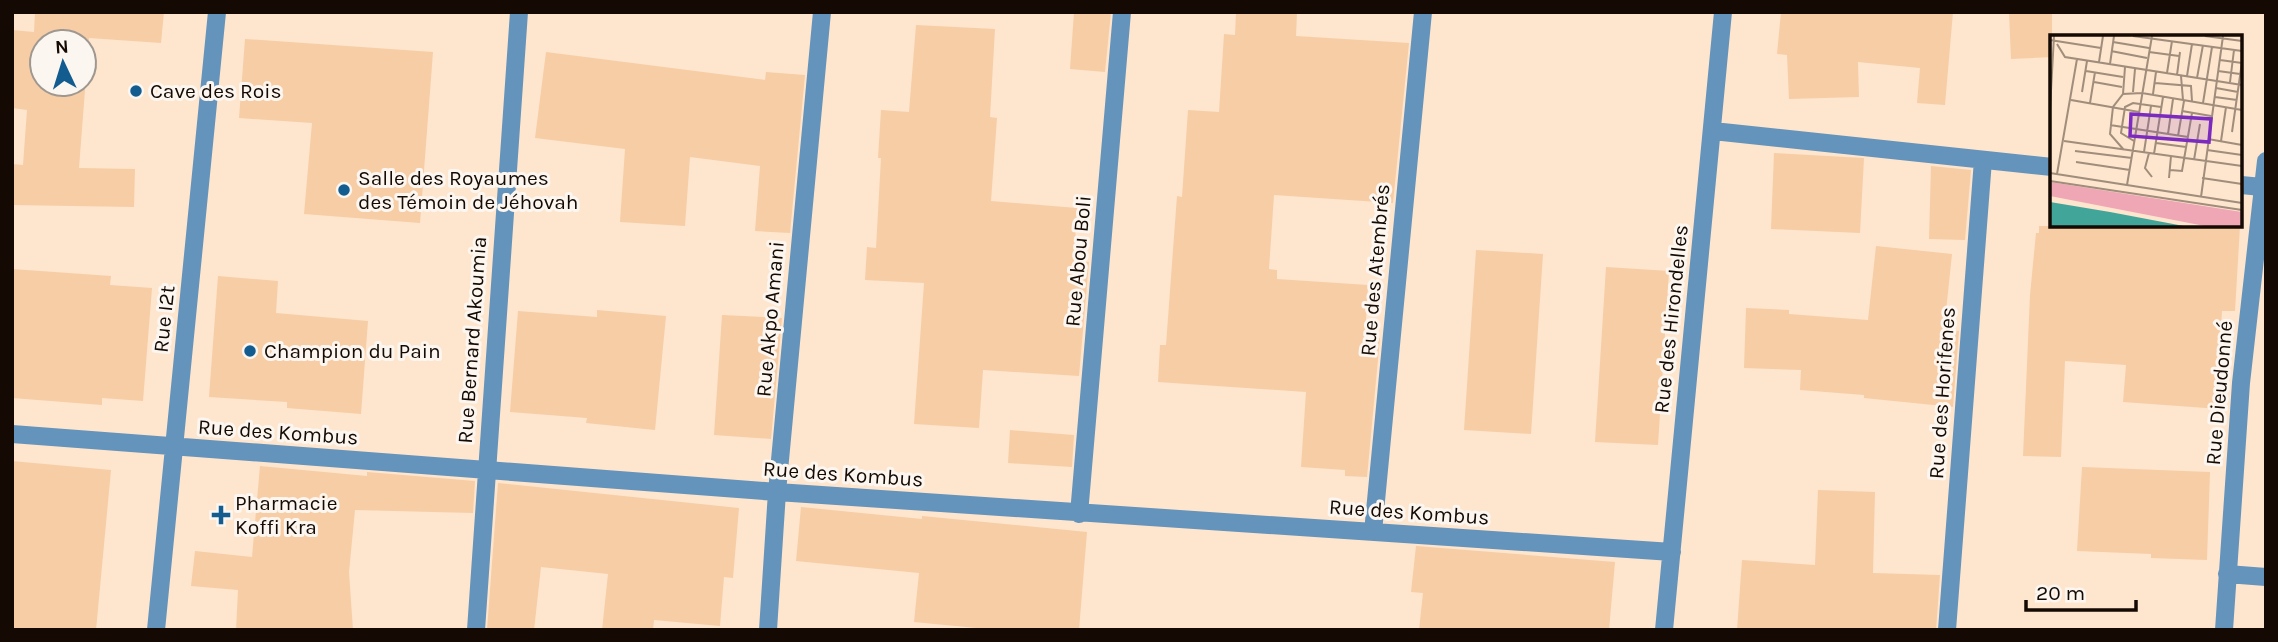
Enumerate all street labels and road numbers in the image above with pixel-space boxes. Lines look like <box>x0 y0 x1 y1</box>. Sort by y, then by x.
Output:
street label: Rue des Atembrés <box>1356 183 1394 357</box>
street label: Rue Abou Boli <box>1060 194 1096 328</box>
street label: Rue des Hirondelles <box>1649 224 1693 414</box>
street label: Rue Bernard Akoumia <box>453 236 491 444</box>
street label: Rue Akpo Amani <box>751 240 789 398</box>
street label: Rue I2t <box>149 284 179 354</box>
street label: Rue des Horifenes <box>1924 306 1960 480</box>
street label: Rue Dieudonné <box>2201 320 2237 466</box>
street label: Rue des Kombus <box>197 414 359 450</box>
street label: Rue des Kombus <box>762 456 924 492</box>
street label: Rue des Kombus <box>1328 494 1490 530</box>

